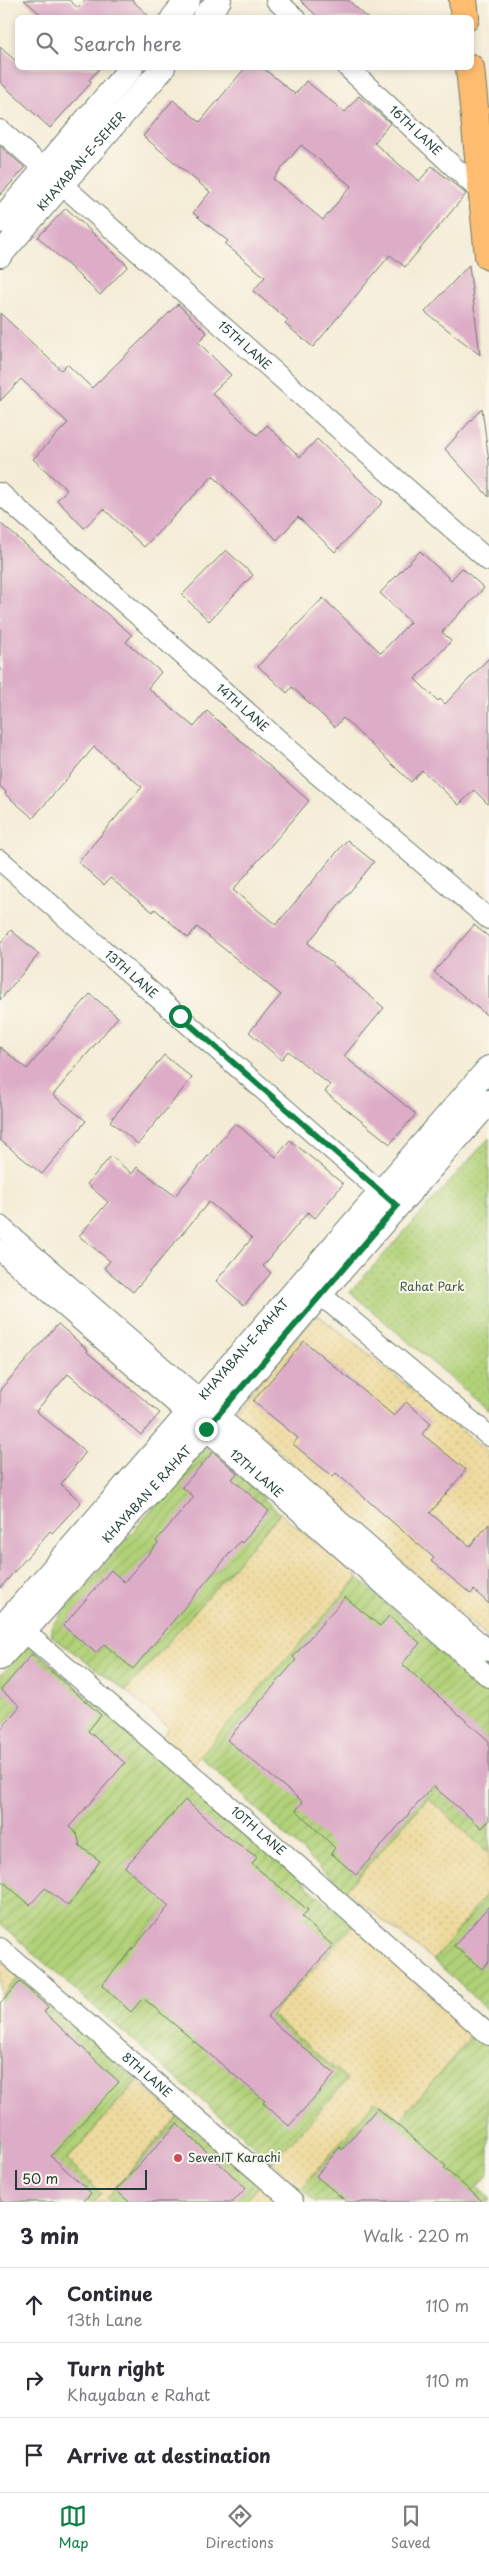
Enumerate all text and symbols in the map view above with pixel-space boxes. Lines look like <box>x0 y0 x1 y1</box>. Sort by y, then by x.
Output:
search box <box>15 15 474 70</box>
icon: search <box>33 29 61 57</box>
text: Search here <box>73 29 182 57</box>
street label: 16TH LANE <box>386 101 447 159</box>
street label: KHAYABAN-E-SEHER <box>32 107 129 214</box>
street label: 15TH LANE <box>215 316 276 374</box>
street label: 14TH LANE <box>213 679 273 735</box>
street label: 13TH LANE <box>101 945 162 1002</box>
route start <box>169 1005 192 1028</box>
park label: Rahat Park <box>400 1277 465 1295</box>
street label: KHAYABAN-E-RAHAT <box>194 1294 293 1403</box>
route end <box>195 1418 218 1441</box>
street label: KHAYABAN E RAHAT <box>98 1440 196 1547</box>
street label: 12TH LANE <box>226 1444 288 1502</box>
street label: 10TH LANE <box>227 1802 290 1859</box>
street label: 8TH LANE <box>118 2048 176 2101</box>
place label: SevenIT Karachi <box>188 2148 281 2166</box>
marker: SevenIT Karachi <box>172 2152 184 2164</box>
scale bar <box>15 2167 148 2190</box>
text: 50 m <box>22 2168 58 2189</box>
text: 3 min <box>20 2219 79 2251</box>
text: Walk · 220 m <box>363 2223 469 2247</box>
text: Continue <box>67 2279 153 2307</box>
icon: ahead <box>20 2291 48 2319</box>
text: 110 m <box>426 2293 469 2317</box>
text: 13th Lane <box>67 2307 143 2331</box>
text: Turn right <box>67 2354 165 2382</box>
icon: right <box>20 2366 48 2394</box>
text: 110 m <box>426 2368 469 2392</box>
text: Khayaban e Rahat <box>67 2382 210 2406</box>
icon: arrive <box>20 2441 48 2469</box>
text: Arrive at destination <box>67 2441 271 2469</box>
tab: Map <box>59 2502 88 2553</box>
tab: Directions <box>206 2502 274 2553</box>
tab: Saved <box>391 2502 430 2553</box>

